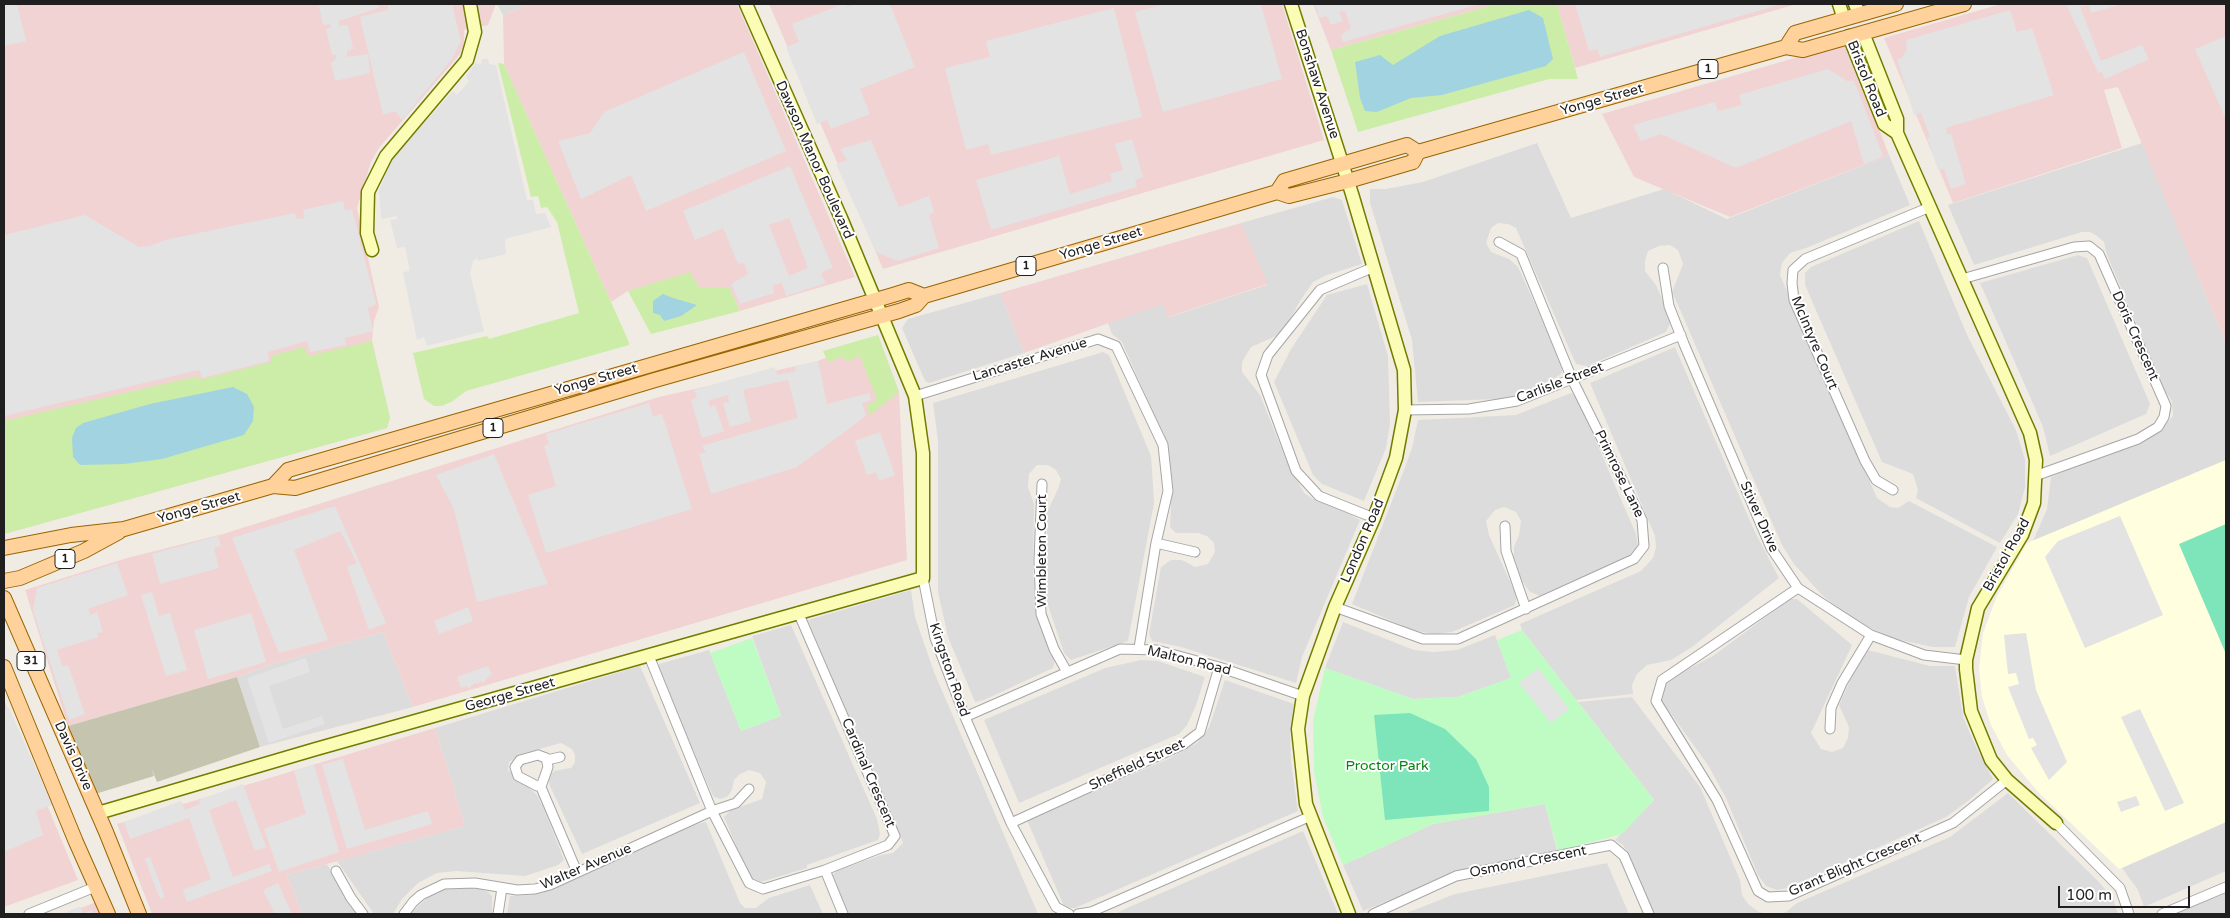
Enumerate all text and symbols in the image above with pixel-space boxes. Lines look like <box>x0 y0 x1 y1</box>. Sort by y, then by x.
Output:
street label: Bonshaw Avenue <box>1291 27 1343 141</box>
street label: Bristol Road <box>1843 38 1889 120</box>
road number: 1 <box>1698 60 1718 78</box>
street label: Dawson Manor Boulevard <box>772 78 856 242</box>
street label: Yonge Street <box>1559 80 1645 120</box>
street label: Yonge Street <box>1058 223 1144 265</box>
road number: 1 <box>1016 256 1036 276</box>
street label: Doris Crescent <box>2108 289 2162 383</box>
street label: McIntyre Court <box>1787 294 1841 392</box>
street label: Lancaster Avenue <box>971 335 1089 385</box>
street label: Carlisle Street <box>1514 359 1606 407</box>
street label: Yonge Street <box>553 360 639 400</box>
road number: 1 <box>483 418 503 438</box>
street label: Primrose Lane <box>1591 427 1647 521</box>
street label: Stiver Drive <box>1736 479 1782 555</box>
street label: Yonge Street <box>156 488 242 528</box>
street label: Wimbleton Court <box>1034 494 1050 608</box>
street label: London Road <box>1338 496 1388 586</box>
street label: Bristol Road <box>1980 515 2034 595</box>
road number: 1 <box>55 550 75 568</box>
street label: Kingston Road <box>925 621 973 719</box>
street label: Malton Road <box>1145 642 1233 680</box>
road number: 31 <box>17 651 45 670</box>
street label: George Street <box>463 674 557 716</box>
street label: Cardinal Crescent <box>837 716 899 830</box>
street label: Davis Drive <box>50 719 96 793</box>
street label: Sheffield Street <box>1087 736 1187 794</box>
park label: Proctor Park <box>1345 758 1429 774</box>
street label: Grant Blight Crescent <box>1786 829 1924 901</box>
street label: Walter Avenue <box>538 840 634 894</box>
street label: Osmond Crescent <box>1468 842 1588 882</box>
scale bar <box>2060 876 2192 908</box>
text: 100 m <box>2066 886 2112 904</box>

